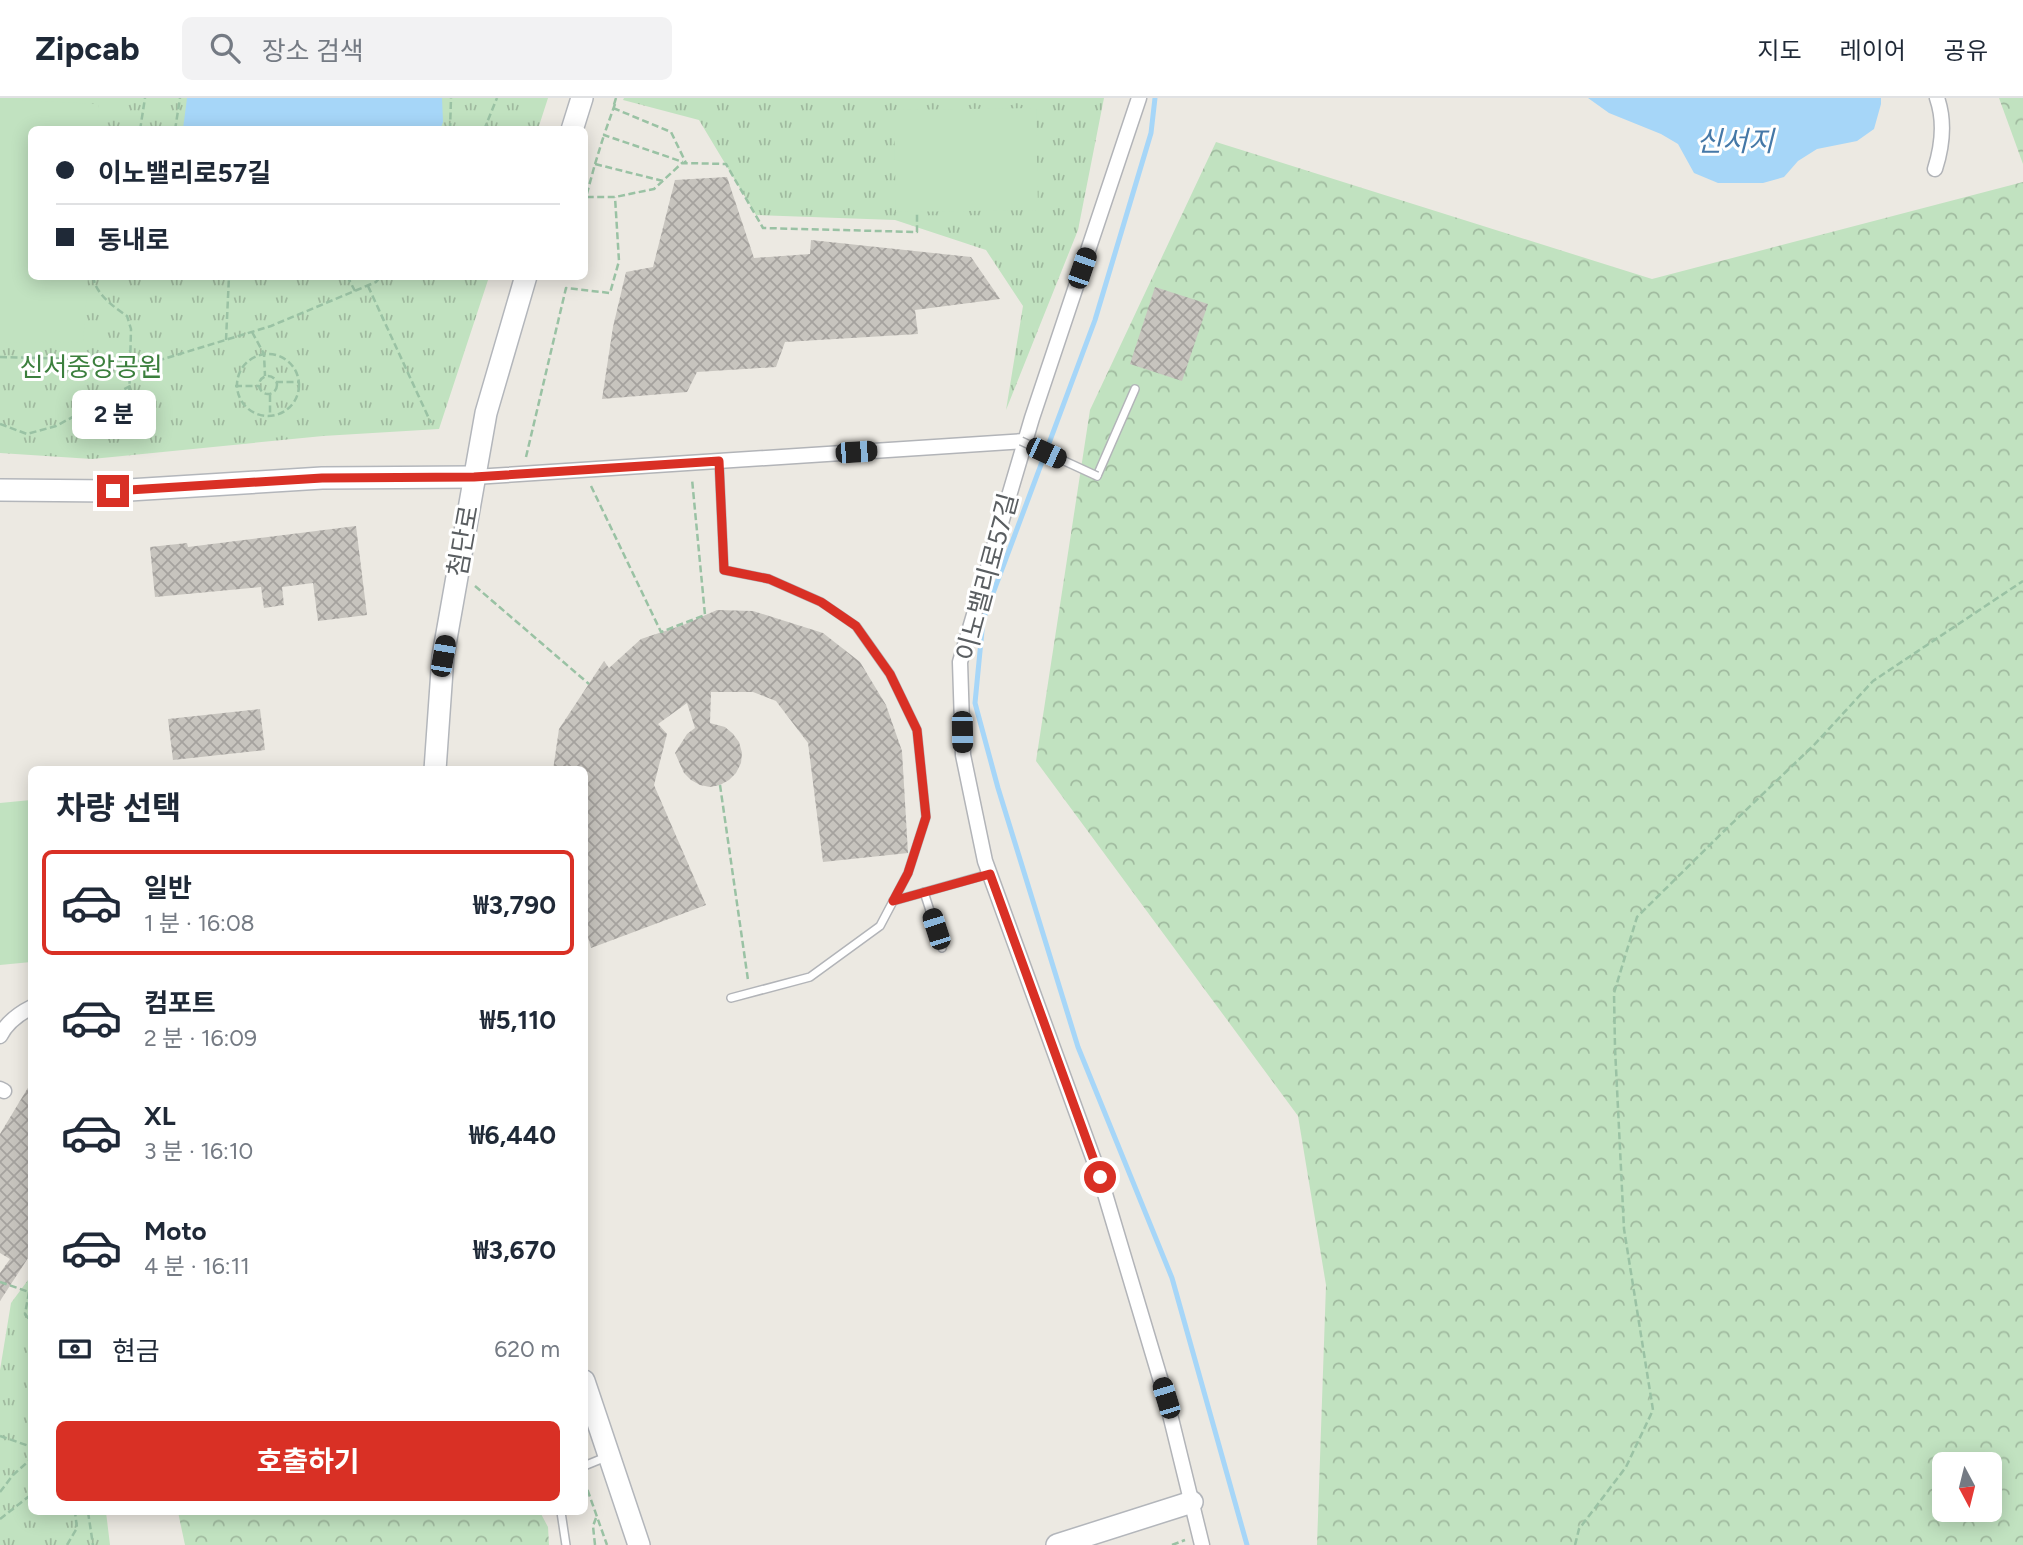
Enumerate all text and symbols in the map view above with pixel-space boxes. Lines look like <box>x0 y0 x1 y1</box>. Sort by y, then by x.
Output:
search box <box>182 17 672 80</box>
text: Zipcab <box>35 29 140 68</box>
icon: search <box>206 29 244 67</box>
text: 장소 검색 <box>262 35 364 67</box>
text: 지도 <box>1757 36 1802 65</box>
text: 레이어 <box>1840 36 1906 65</box>
text: 공유 <box>1944 36 1988 65</box>
water label: 신서지 <box>1696 124 1776 158</box>
text: 이노밸리로57길 <box>98 157 271 189</box>
text: 동내로 <box>98 224 170 256</box>
car <box>1066 245 1099 291</box>
park label: 신서중앙공원 <box>19 351 163 383</box>
callout: 2 분 <box>71 390 155 438</box>
text: 2 분 <box>94 400 134 428</box>
car <box>1023 435 1070 471</box>
car <box>835 440 878 464</box>
route end <box>97 475 129 507</box>
street label: 이노밸리로57길 <box>949 490 1025 664</box>
street label: 첨단로 <box>441 503 485 579</box>
car <box>430 633 457 679</box>
car <box>952 711 973 753</box>
text: 차량 선택 <box>56 789 181 827</box>
icon: car <box>60 871 123 934</box>
text: 일반 <box>144 872 192 904</box>
text: ₩3,790 <box>473 889 556 921</box>
car <box>920 906 953 952</box>
text: 1 분 · 16:08 <box>144 909 255 937</box>
icon: car <box>60 986 123 1049</box>
text: 컴포트 <box>144 987 216 1019</box>
text: ₩5,110 <box>480 1004 556 1036</box>
text: 2 분 · 16:09 <box>144 1024 257 1052</box>
text: XL <box>144 1100 176 1132</box>
icon: car <box>60 1101 123 1164</box>
text: ₩6,440 <box>469 1119 556 1151</box>
text: 3 분 · 16:10 <box>144 1137 253 1165</box>
route start <box>1084 1161 1116 1193</box>
text: Moto <box>144 1215 207 1247</box>
icon: car <box>60 1216 123 1279</box>
text: ₩3,670 <box>473 1234 556 1266</box>
text: 4 분 · 16:11 <box>144 1252 250 1280</box>
icon: cash <box>56 1330 94 1368</box>
text: 현금 <box>112 1335 160 1367</box>
text: 620 m <box>494 1335 560 1363</box>
car <box>1150 1375 1183 1421</box>
button: 호출하기 <box>56 1421 560 1501</box>
north arrow <box>1932 1452 2002 1522</box>
map controls <box>1932 1452 2002 1522</box>

